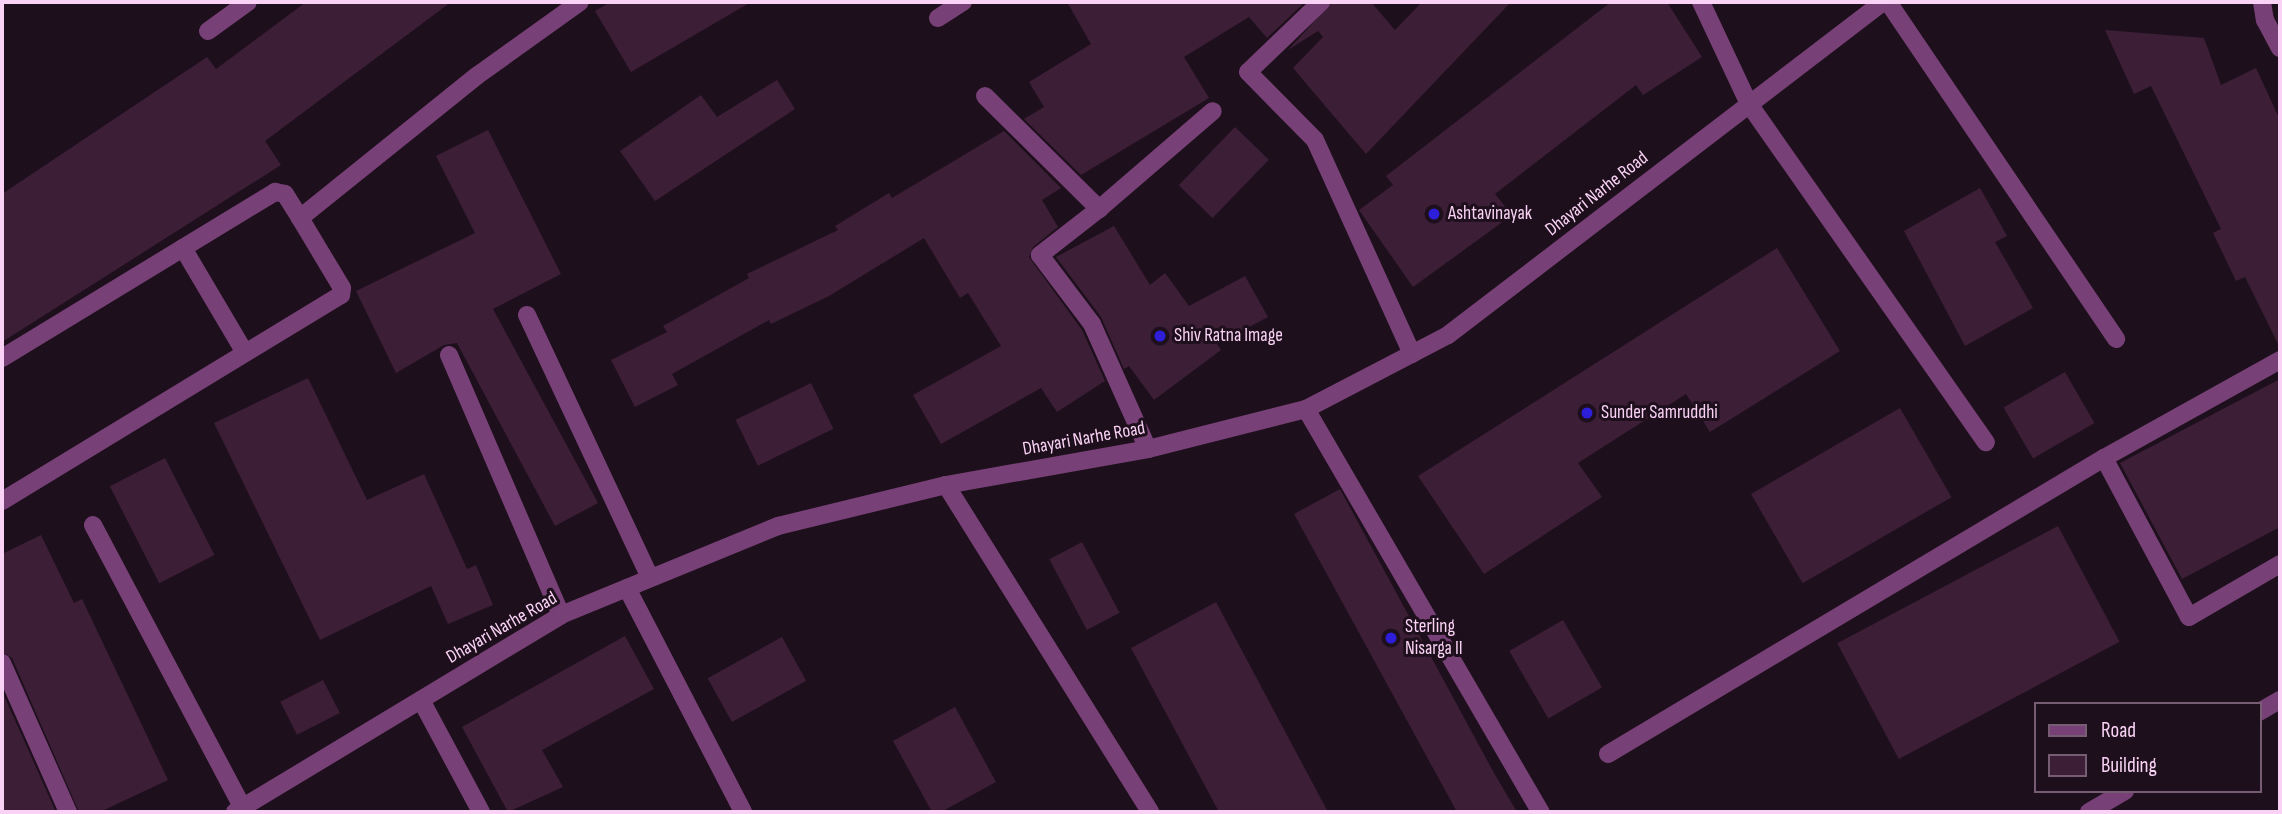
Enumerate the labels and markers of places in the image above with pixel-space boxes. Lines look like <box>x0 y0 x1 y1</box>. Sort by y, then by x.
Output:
place label: Ashtavinayak <box>1448 203 1532 225</box>
marker: Ashtavinayak <box>1426 206 1442 222</box>
place label: Shiv Ratna Image <box>1174 325 1283 347</box>
marker: Shiv Ratna Image <box>1152 328 1168 344</box>
place label: Sunder Samruddhi <box>1601 402 1718 424</box>
marker: Sunder Samruddhi <box>1579 405 1595 421</box>
place label: Sterling Nisarga II <box>1405 616 1463 660</box>
marker: Sterling Nisarga II <box>1383 630 1399 646</box>

